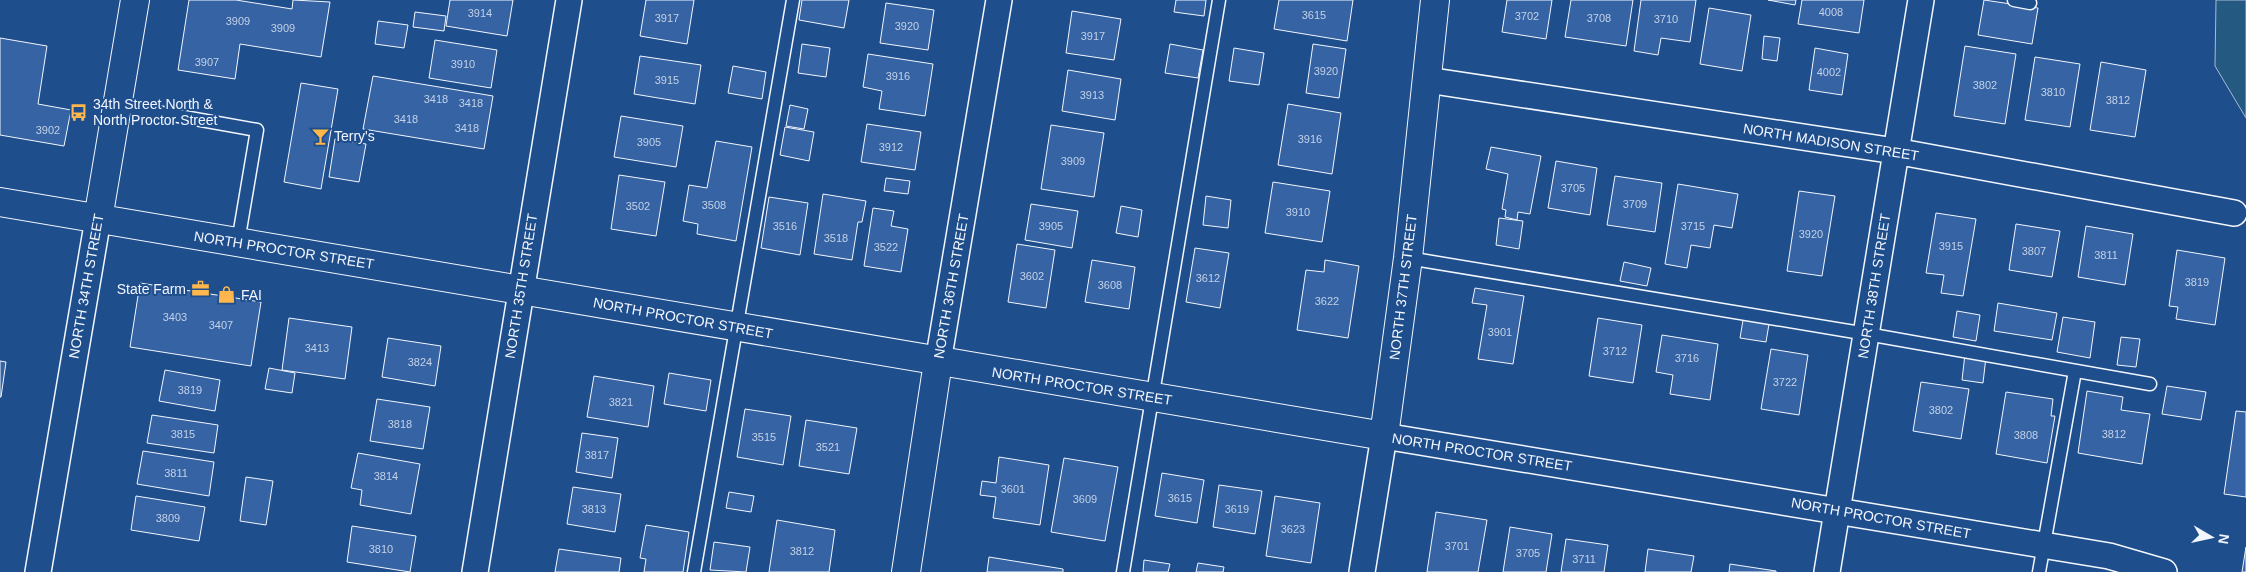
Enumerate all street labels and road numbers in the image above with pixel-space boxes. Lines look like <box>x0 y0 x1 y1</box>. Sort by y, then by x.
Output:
street label: NORTH MADISON STREET <box>1742 120 1921 164</box>
street label: NORTH 34TH STREET <box>65 212 107 360</box>
street label: NORTH 35TH STREET <box>502 212 540 360</box>
street label: NORTH 36TH STREET <box>930 212 972 360</box>
street label: NORTH 38TH STREET <box>1855 212 1893 360</box>
street label: NORTH 37TH STREET <box>1386 213 1420 361</box>
street label: NORTH PROCTOR STREET <box>193 228 376 272</box>
street label: NORTH PROCTOR STREET <box>592 294 775 342</box>
street label: NORTH PROCTOR STREET <box>991 364 1174 408</box>
street label: NORTH PROCTOR STREET <box>1391 430 1574 474</box>
street label: NORTH PROCTOR STREET <box>1790 494 1973 542</box>

